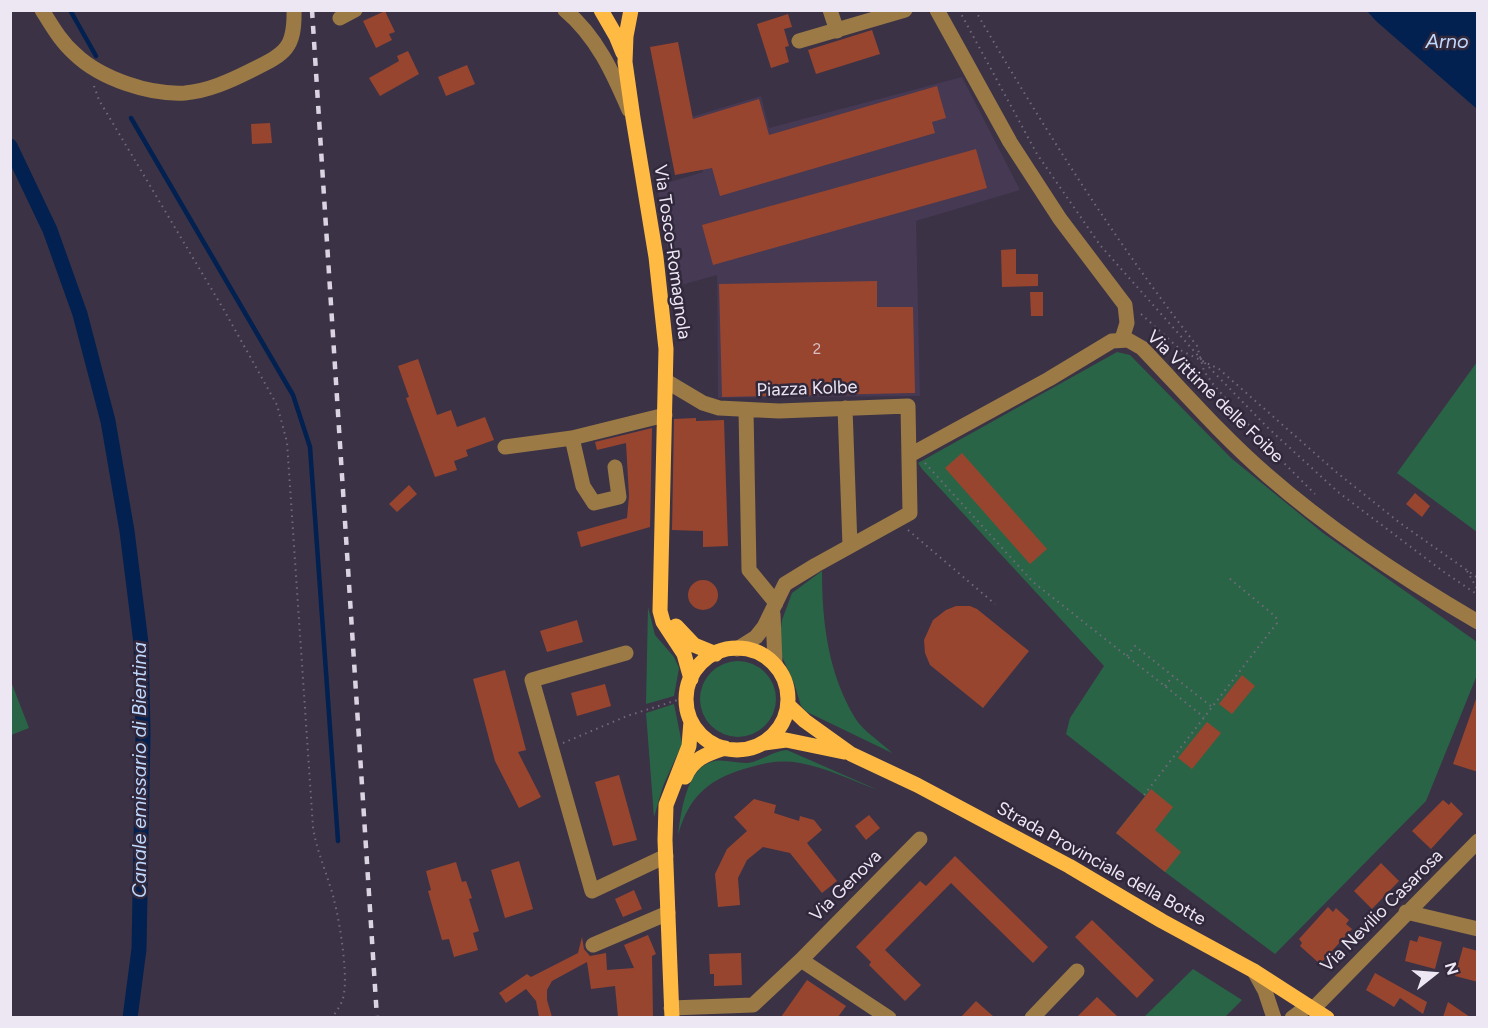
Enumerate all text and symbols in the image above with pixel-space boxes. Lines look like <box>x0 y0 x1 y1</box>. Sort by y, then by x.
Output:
water label: Arno <box>1425 30 1469 54</box>
street label: Via Tosco-Romagnola <box>649 163 695 341</box>
street label: Via Vittime delle Foibe <box>1142 326 1288 468</box>
house number: 2 <box>813 341 821 359</box>
street label: Piazza Kolbe <box>756 376 858 402</box>
water label: Canale emissario di Bientina <box>128 642 152 898</box>
street label: Strada Provinciale della Botte <box>993 797 1209 931</box>
street label: Via Nevilio Casarosa <box>1316 845 1448 977</box>
street label: Via Genova <box>806 846 886 926</box>
north arrow <box>1404 944 1464 1004</box>
text: N <box>1441 960 1463 977</box>

